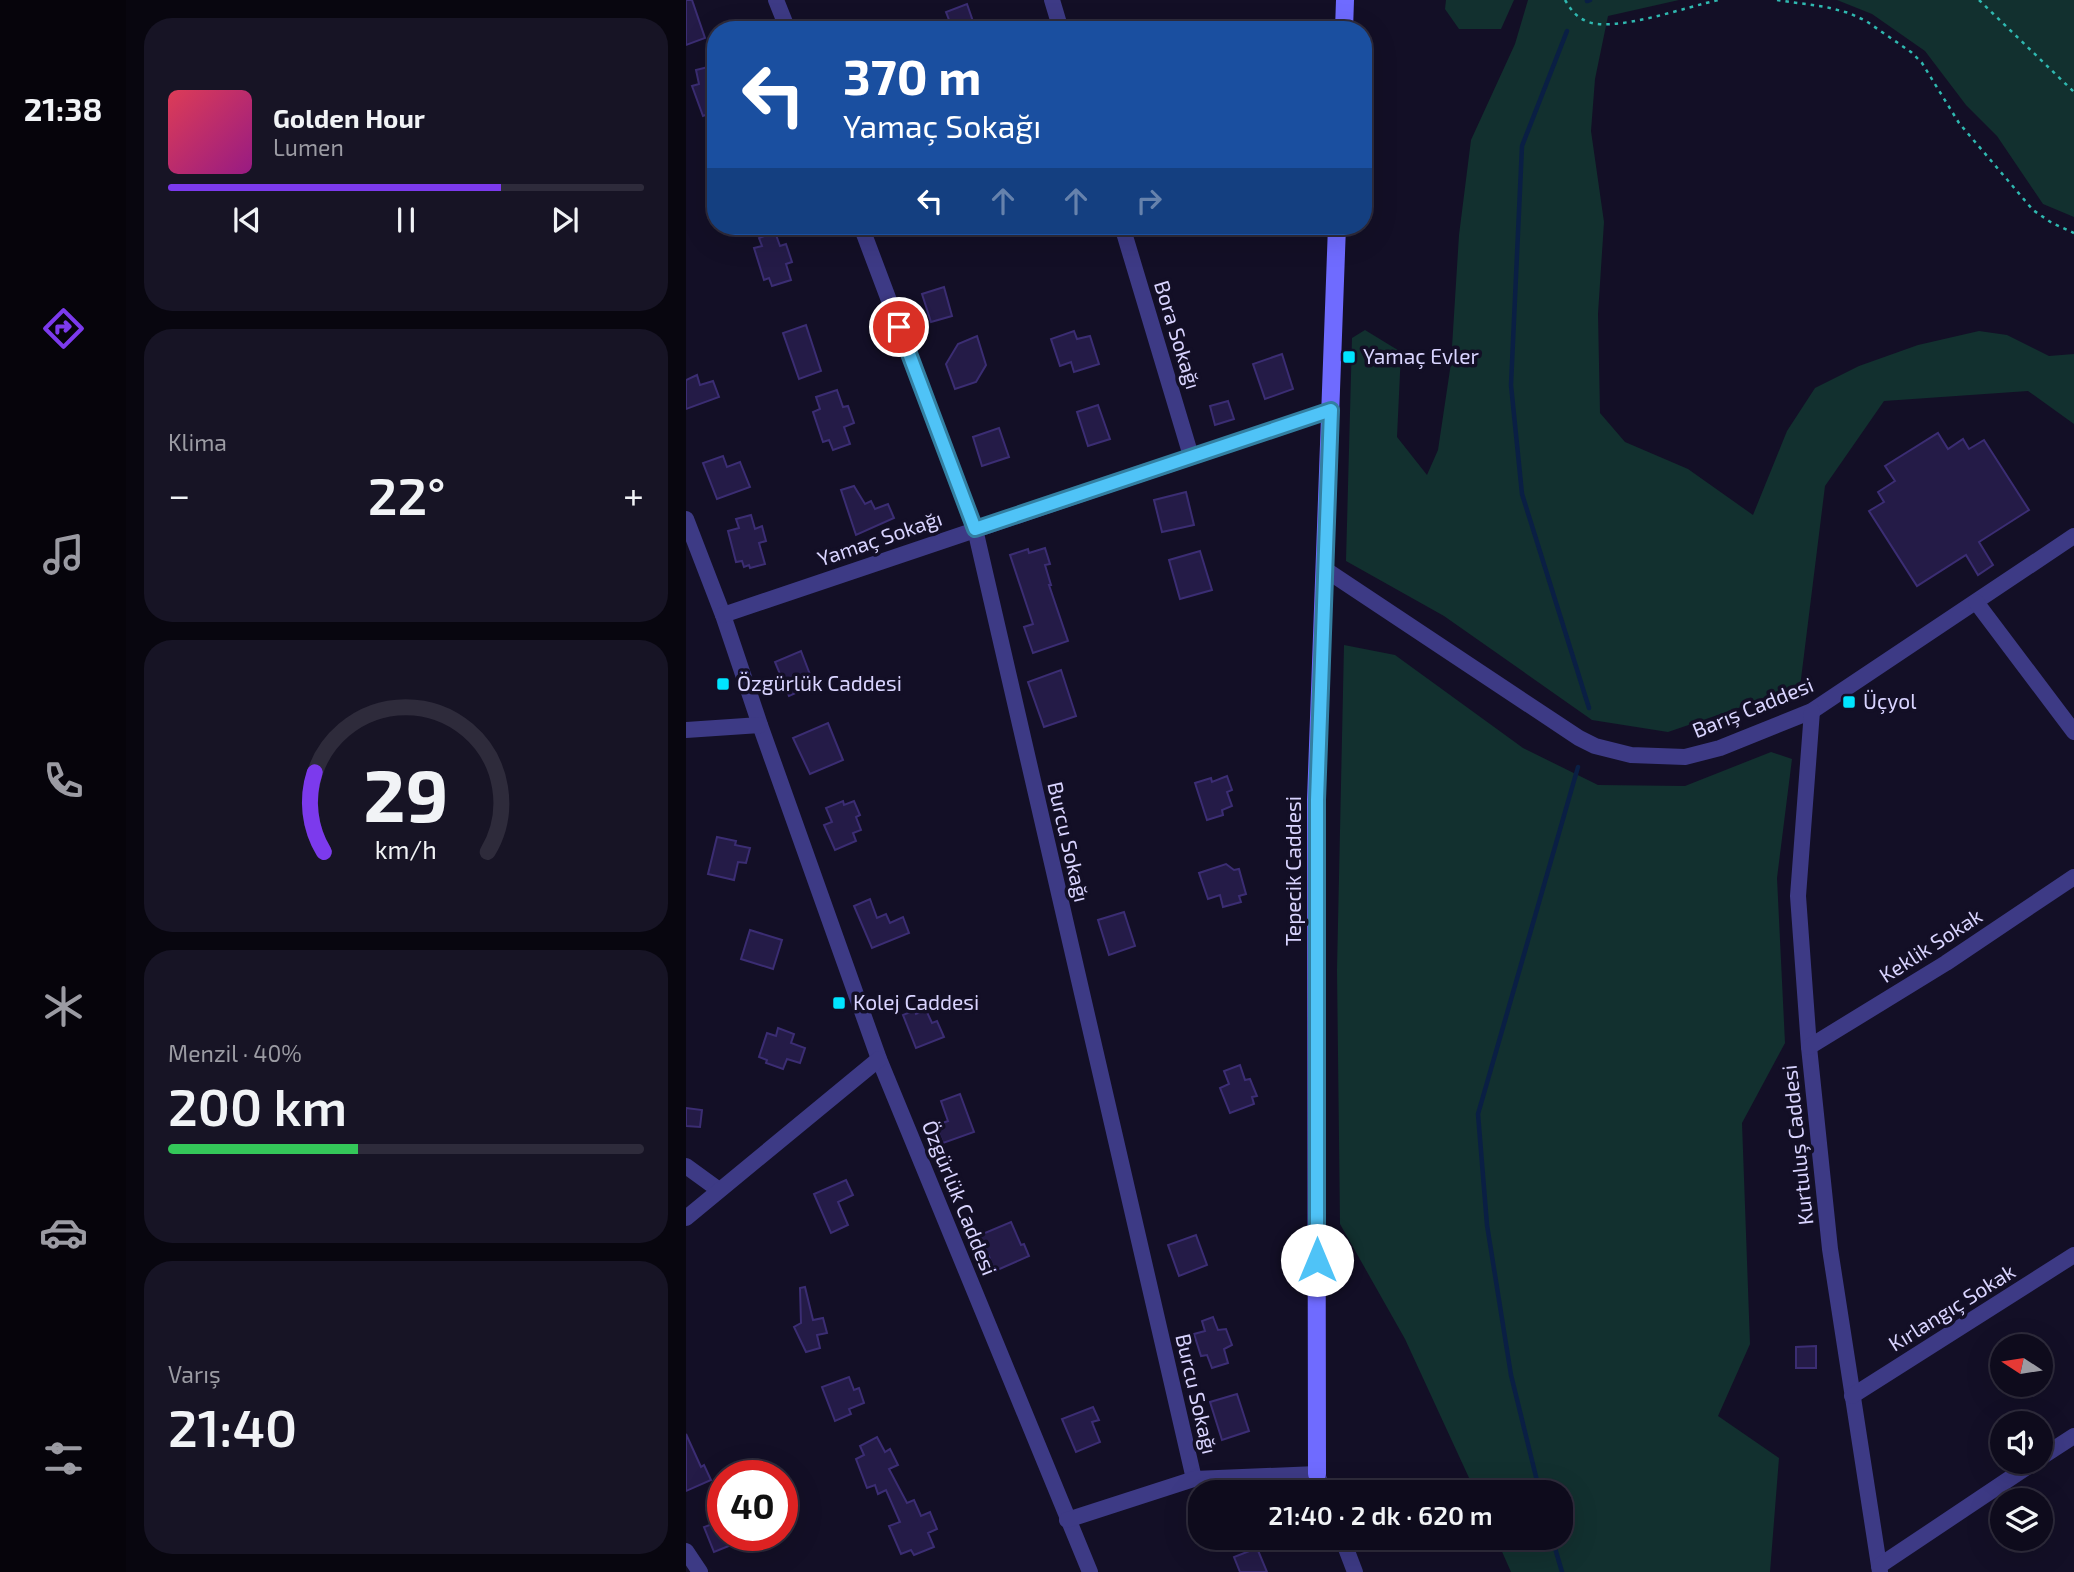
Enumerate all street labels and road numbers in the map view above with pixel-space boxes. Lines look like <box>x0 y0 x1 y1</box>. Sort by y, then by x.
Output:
street label: Bora Sokağı <box>1150 277 1207 392</box>
street label: Yamaç Sokağı <box>814 505 946 572</box>
street label: Barış Caddesi <box>1688 671 1817 744</box>
street label: Burcu Sokağı <box>1043 779 1095 904</box>
street label: Tepecik Caddesi <box>1280 796 1305 946</box>
street label: Keklik Sokak <box>1874 902 1986 987</box>
street label: Kurtuluş Caddesi <box>1776 1064 1819 1227</box>
street label: Özgürlük Caddesi <box>918 1116 1003 1279</box>
street label: Kırlangıç Sokak <box>1883 1258 2020 1357</box>
street label: Burcu Sokağı <box>1171 1331 1223 1456</box>

